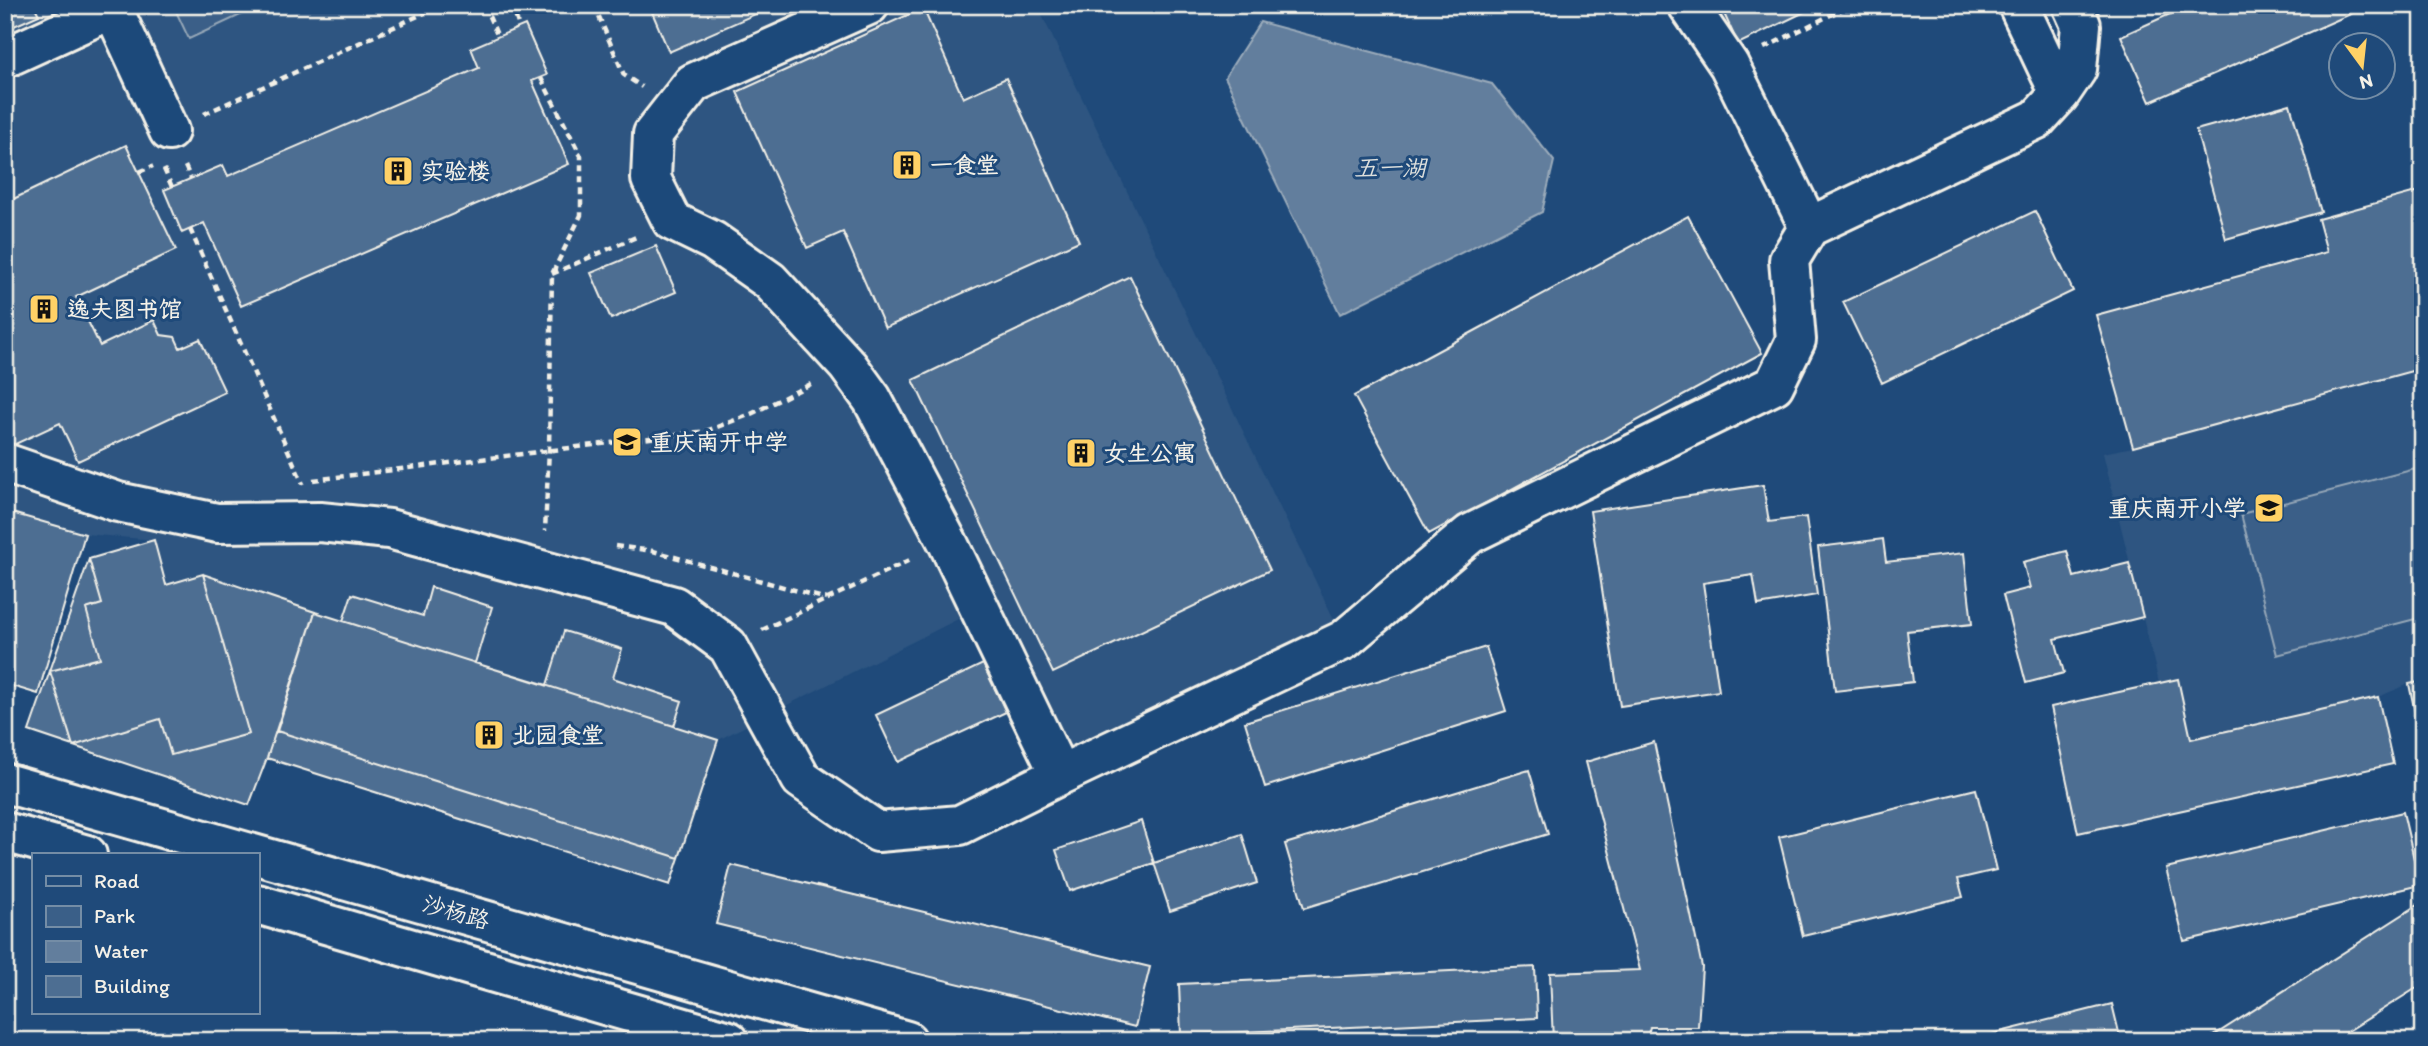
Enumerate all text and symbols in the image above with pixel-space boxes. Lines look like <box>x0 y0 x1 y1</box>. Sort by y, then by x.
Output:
north arrow <box>2326 32 2396 102</box>
text: N <box>2357 69 2375 95</box>
building icon: 一食堂 <box>890 148 924 182</box>
place label: 一食堂 <box>930 151 999 179</box>
water label: 五一湖 <box>1354 153 1429 182</box>
building icon: 实验楼 <box>381 154 415 188</box>
place label: 实验楼 <box>421 157 490 185</box>
building icon: 逸夫图书馆 <box>27 292 61 326</box>
place label: 逸夫图书馆 <box>67 295 182 323</box>
school or university icon: 重庆南开中学 <box>610 425 644 459</box>
place label: 重庆南开中学 <box>650 428 788 456</box>
building icon: 女生公寓 <box>1064 436 1098 470</box>
place label: 女生公寓 <box>1104 439 1196 467</box>
school or university icon: 重庆南开小学 <box>2252 491 2286 525</box>
place label: 重庆南开小学 <box>2108 494 2246 522</box>
building icon: 北园食堂 <box>472 718 506 752</box>
place label: 北园食堂 <box>512 721 604 749</box>
legend <box>32 853 259 1014</box>
text: Road <box>94 868 140 893</box>
street label: 沙杨路 <box>419 889 493 935</box>
text: Park <box>94 903 136 928</box>
text: Water <box>94 938 148 963</box>
text: Building <box>94 973 170 998</box>

